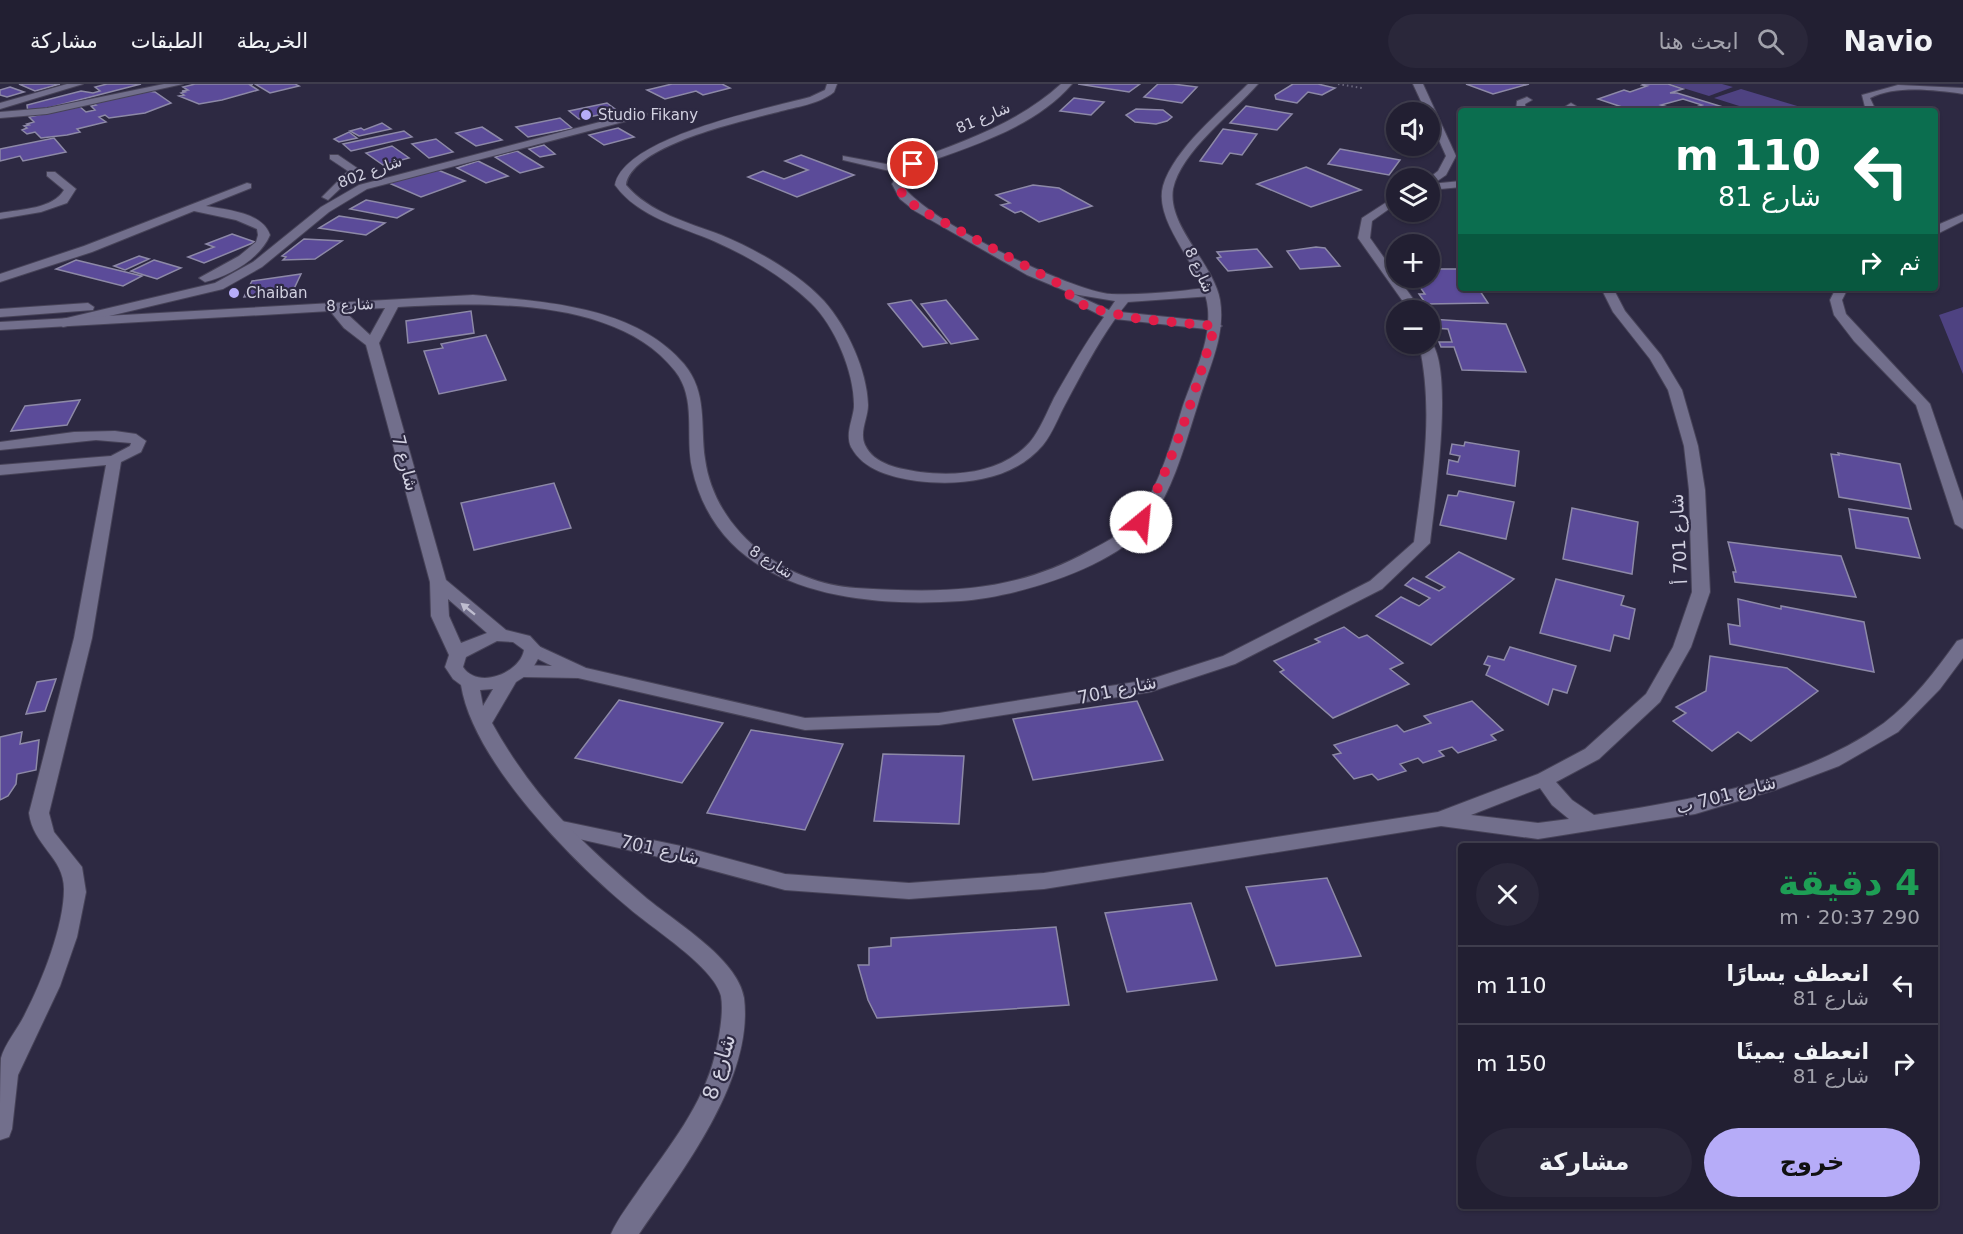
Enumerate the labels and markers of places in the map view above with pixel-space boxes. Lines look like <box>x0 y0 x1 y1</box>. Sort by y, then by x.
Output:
place label: Studio Fikany <box>598 106 698 124</box>
marker: Studio Fikany <box>579 108 593 122</box>
pin <box>887 138 938 189</box>
place label: Chaiban <box>246 284 308 302</box>
marker: Chaiban <box>227 286 241 300</box>

